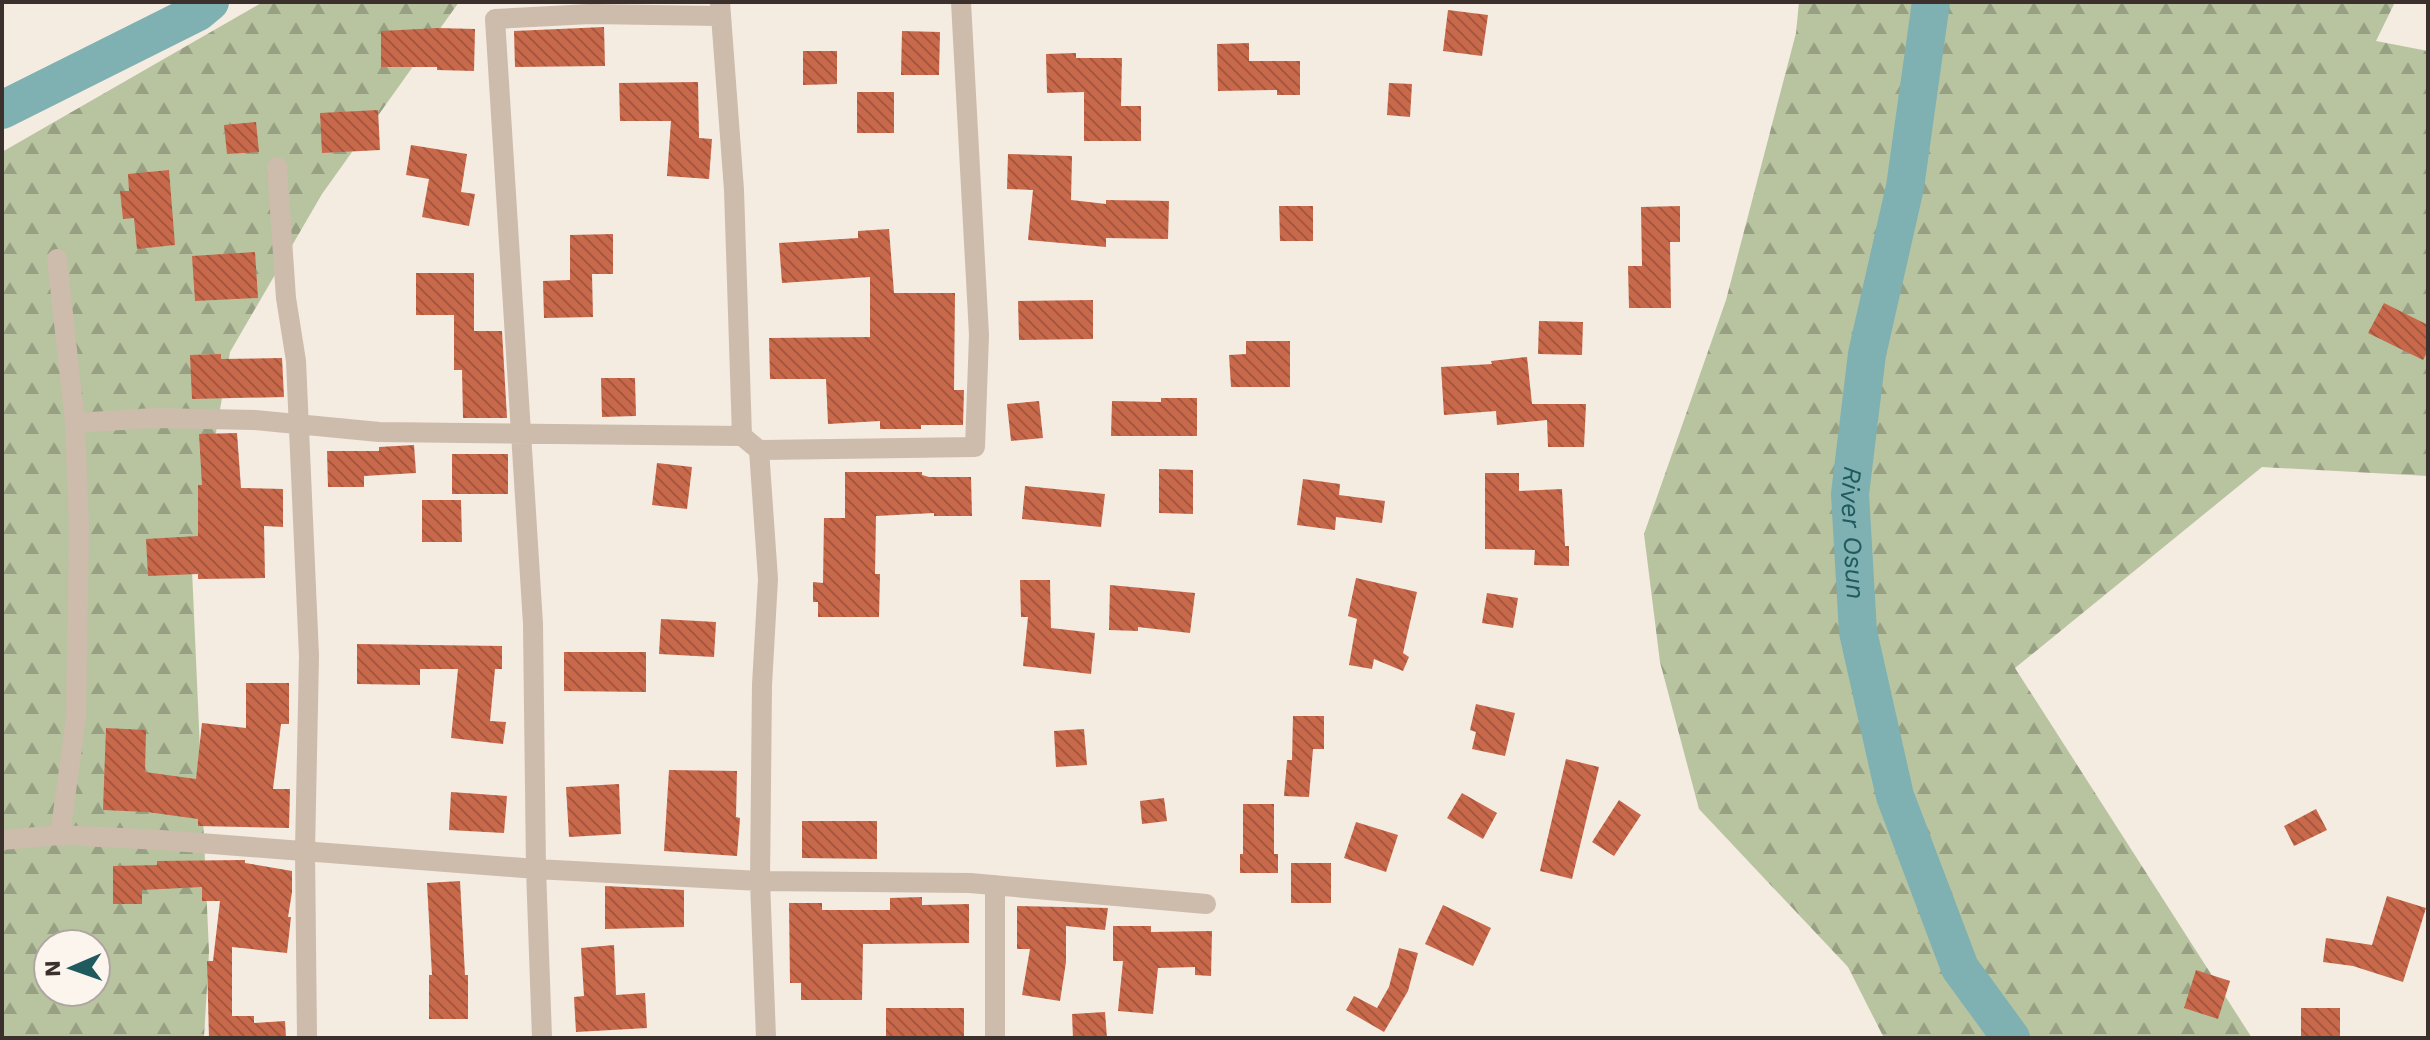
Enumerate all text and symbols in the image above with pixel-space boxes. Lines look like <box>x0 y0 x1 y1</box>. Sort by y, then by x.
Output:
water label: River Osun <box>1835 465 1871 600</box>
north arrow <box>32 928 112 1008</box>
text: N <box>40 960 65 977</box>

